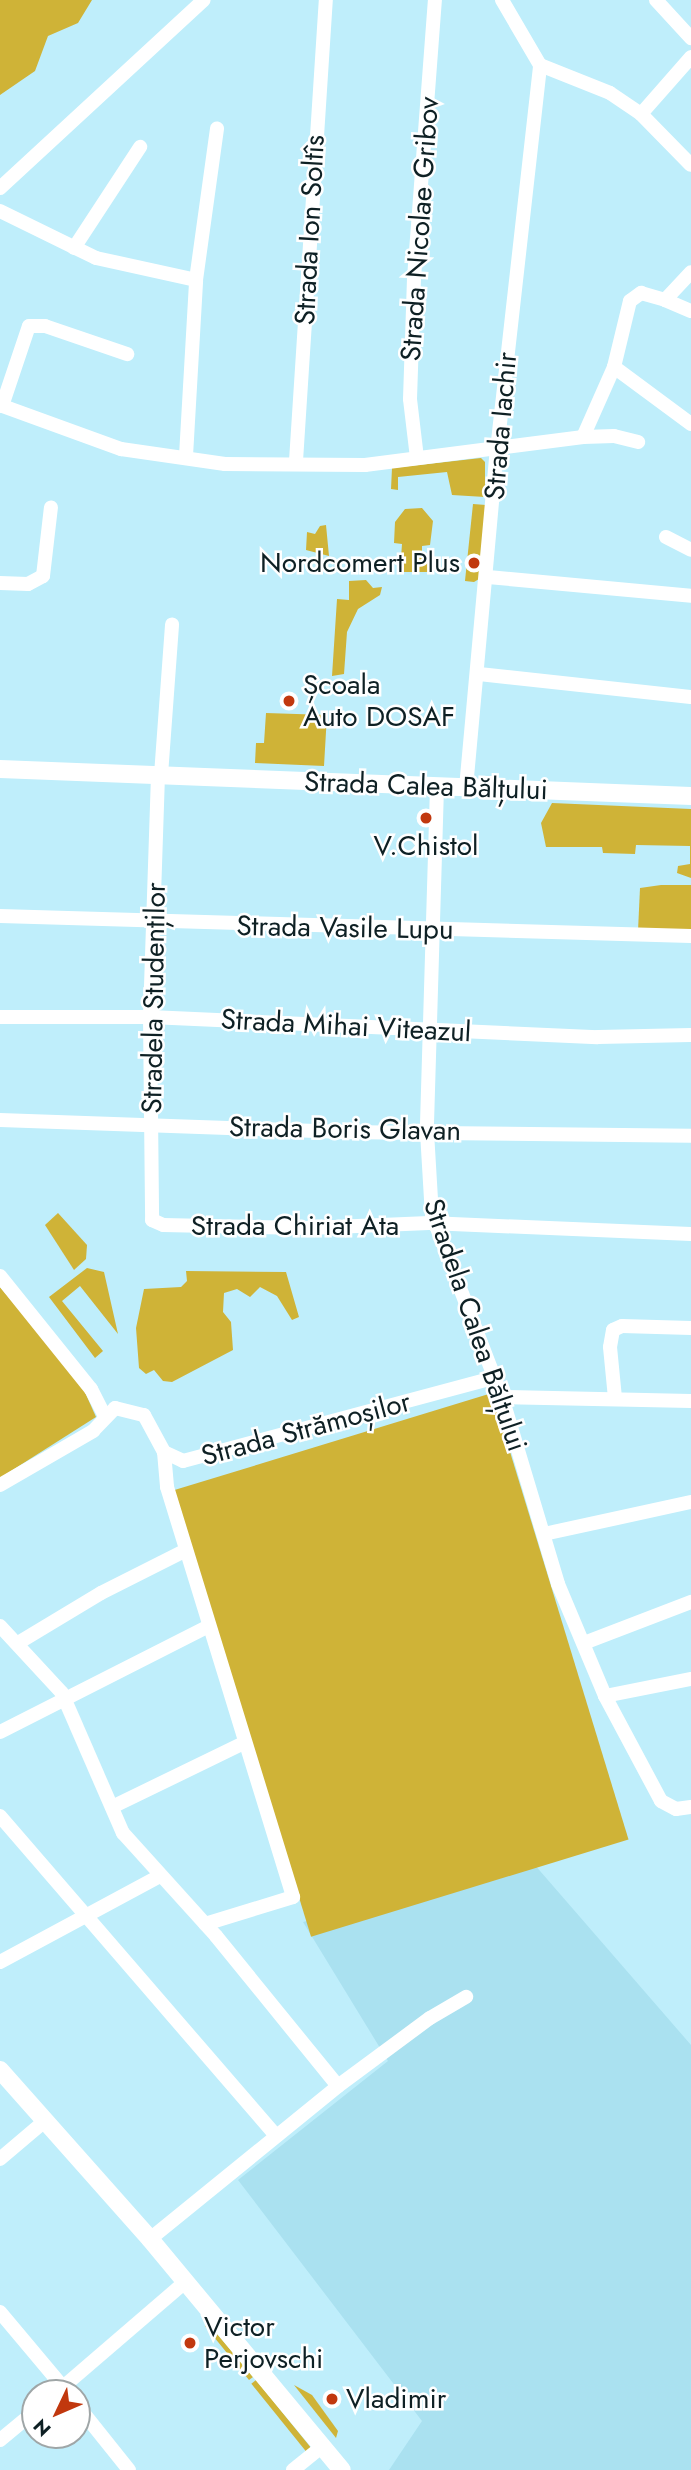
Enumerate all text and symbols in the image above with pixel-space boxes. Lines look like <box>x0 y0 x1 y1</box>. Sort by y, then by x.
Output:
street label: Strada Nicolae Gribov <box>394 96 446 362</box>
street label: Strada Ion Soltîs <box>288 134 332 326</box>
street label: Strada Iachir <box>478 351 524 501</box>
place label: Nordcomert Plus <box>260 546 460 580</box>
marker: Nordcomert Plus <box>466 555 482 571</box>
place label: Școala Auto DOSAF <box>303 668 455 734</box>
marker: Școala Auto DOSAF <box>281 693 297 709</box>
street label: Strada Calea Bălțului <box>304 765 548 807</box>
marker: V.Chistol <box>418 810 434 826</box>
place label: V.Chistol <box>374 829 478 863</box>
street label: Stradela Studenților <box>135 882 173 1114</box>
street label: Strada Vasile Lupu <box>236 909 454 947</box>
street label: Strada Mihai Viteazul <box>220 1003 472 1049</box>
street label: Strada Boris Glavan <box>229 1110 461 1148</box>
street label: Stradela Calea Bălțului <box>416 1194 534 1456</box>
street label: Strada Chiriat Ata <box>191 1209 399 1243</box>
street label: Strada Strămoșilor <box>198 1385 414 1473</box>
place label: Victor Perjovschi <box>204 2310 323 2376</box>
marker: Victor Perjovschi <box>182 2335 198 2351</box>
north arrow <box>21 2379 91 2449</box>
place label: Vladimir <box>346 2382 446 2416</box>
marker: Vladimir <box>324 2391 340 2407</box>
text: N <box>27 2413 57 2442</box>

